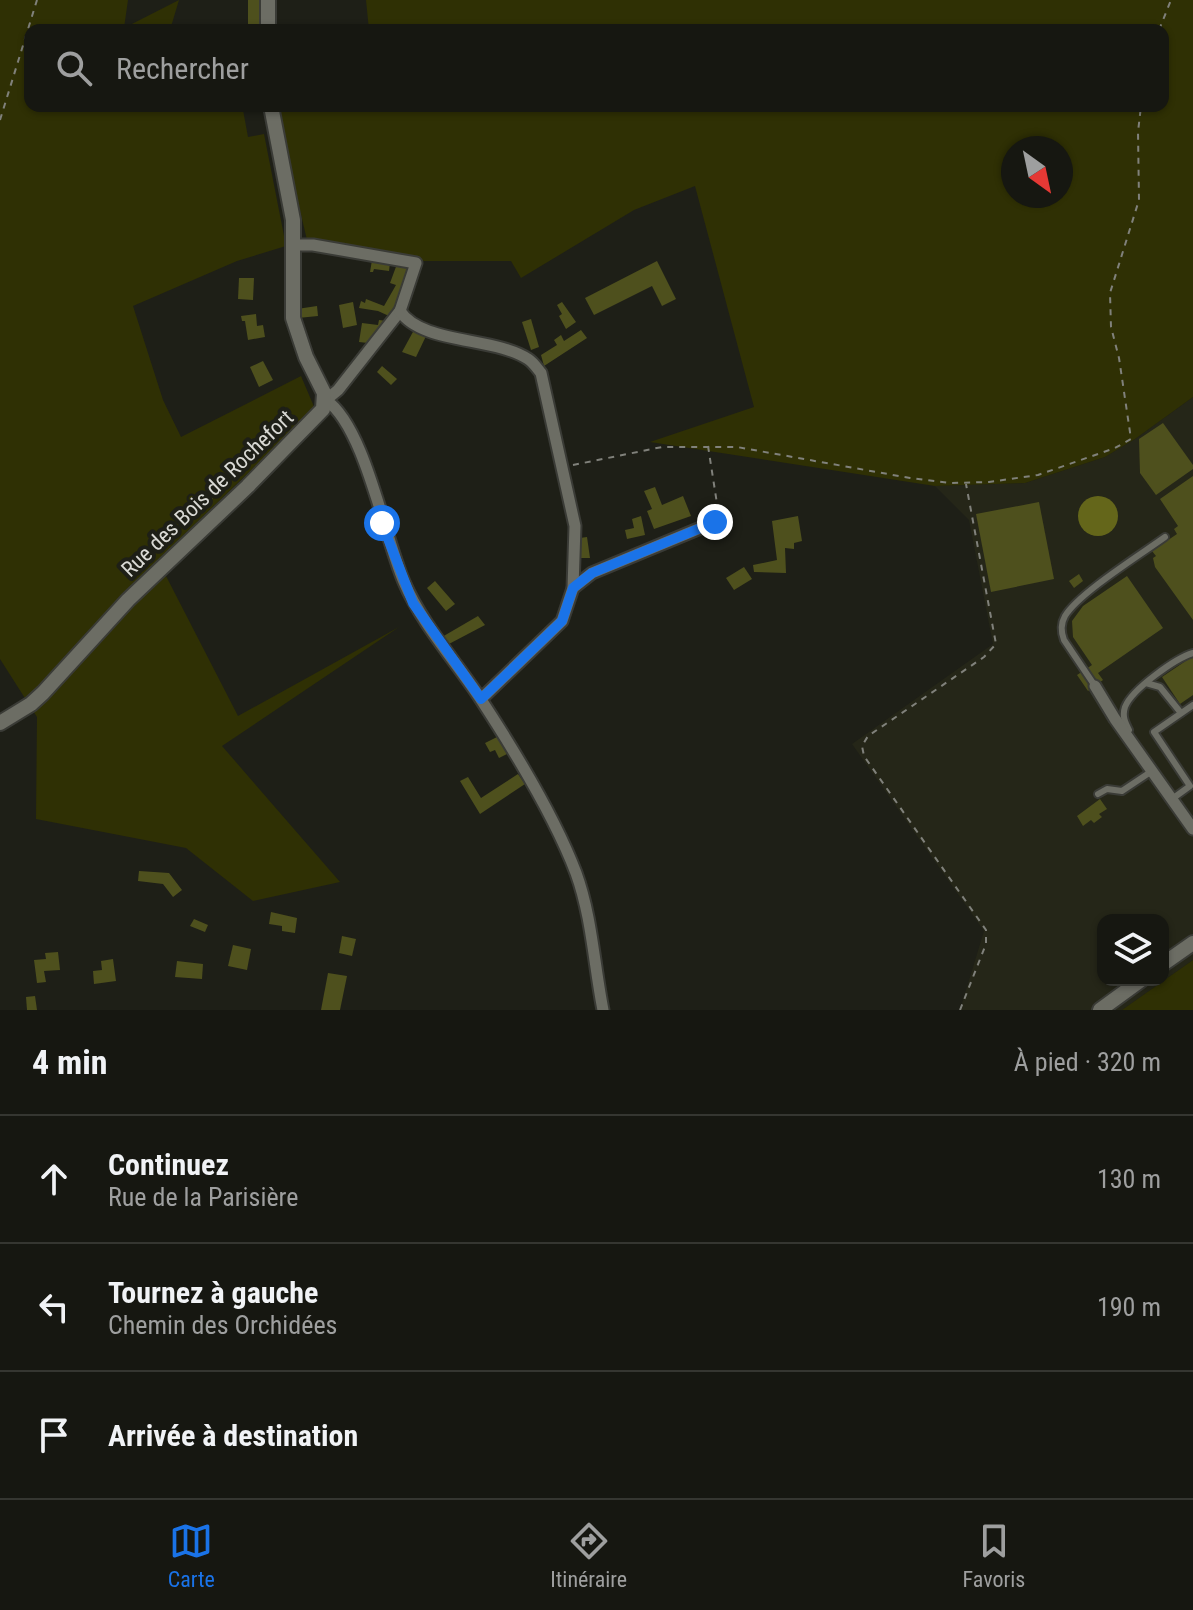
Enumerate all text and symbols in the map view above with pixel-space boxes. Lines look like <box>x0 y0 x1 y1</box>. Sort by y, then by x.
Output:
search box <box>24 24 1169 112</box>
icon: search <box>52 46 96 90</box>
text: Rechercher <box>116 51 249 86</box>
north arrow <box>1001 136 1073 208</box>
street label: Rue des Bois de Rochefort <box>116 405 298 582</box>
route end <box>697 504 733 540</box>
route start <box>364 505 400 541</box>
map controls <box>1097 914 1169 986</box>
button: layers <box>1097 914 1169 986</box>
text: 4 min <box>32 1042 108 1082</box>
text: À pied · 320 m <box>1014 1047 1161 1077</box>
text: Continuez <box>108 1147 229 1182</box>
icon: ahead <box>32 1157 76 1201</box>
text: 130 m <box>1097 1164 1161 1194</box>
text: Rue de la Parisière <box>108 1182 298 1212</box>
text: Tournez à gauche <box>108 1275 318 1310</box>
icon: left <box>32 1285 76 1329</box>
text: 190 m <box>1097 1292 1161 1322</box>
text: Chemin des Orchidées <box>108 1310 337 1340</box>
icon: arrive <box>32 1413 76 1457</box>
text: Arrivée à destination <box>108 1418 358 1453</box>
tab: Carte <box>168 1519 215 1592</box>
tab: Itinéraire <box>550 1519 627 1592</box>
tab: Favoris <box>963 1519 1025 1592</box>

